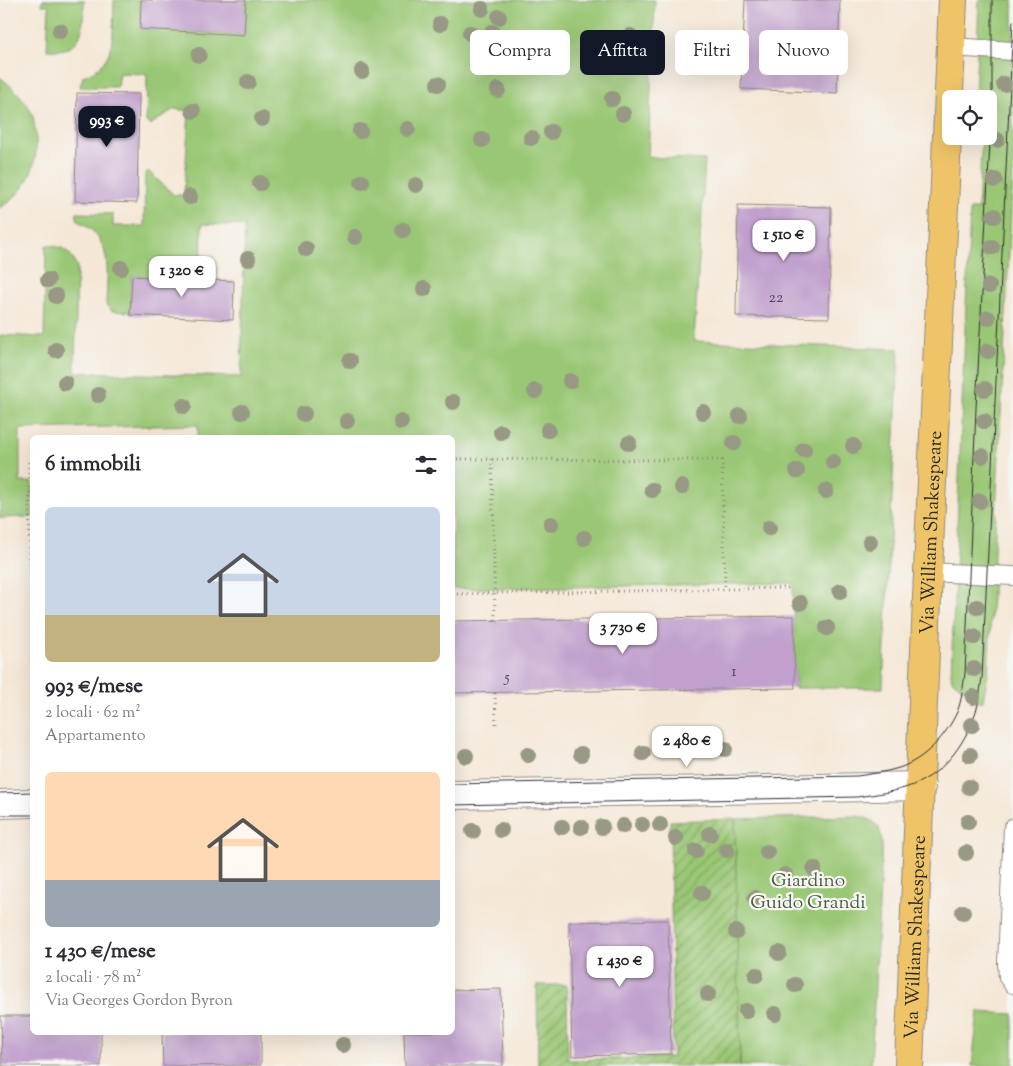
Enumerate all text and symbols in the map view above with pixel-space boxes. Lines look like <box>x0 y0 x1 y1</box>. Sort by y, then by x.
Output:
chip: Compra <box>470 30 570 75</box>
chip: Affitta <box>580 30 665 75</box>
chip: Filtri <box>675 30 749 75</box>
chip: Nuovo <box>759 30 848 75</box>
map controls <box>942 90 997 145</box>
button: locate <box>942 90 997 145</box>
pin: 993 € <box>72 106 142 148</box>
text: 993 € <box>89 110 125 133</box>
pin: 1 510 € <box>738 220 830 262</box>
text: 1 510 € <box>763 224 805 247</box>
pin: 1 320 € <box>136 256 228 298</box>
text: 1 320 € <box>160 260 204 283</box>
house number: 22 <box>769 287 784 310</box>
street label: Via William Shakespeare <box>915 430 950 635</box>
text: 6 immobili <box>45 450 141 480</box>
icon: filters <box>412 451 440 479</box>
icon: home <box>198 540 288 630</box>
pin: 3 730 € <box>577 612 669 655</box>
text: 3 730 € <box>600 617 646 640</box>
house number: 1 <box>731 661 737 684</box>
house number: 5 <box>503 667 510 690</box>
text: 993 €/mese <box>45 672 143 702</box>
text: 2 locali · 62 m² <box>45 702 141 725</box>
text: Appartamento <box>45 725 145 748</box>
pin: 2 480 € <box>641 726 733 768</box>
text: 2 480 € <box>663 730 711 753</box>
icon: home <box>198 805 288 895</box>
street label: Via William Shakespeare <box>899 835 934 1040</box>
park label: Giardino Guido Grandi <box>750 868 866 917</box>
text: 1 430 €/mese <box>45 937 156 967</box>
pin: 1 430 € <box>574 946 666 988</box>
text: 1 430 € <box>598 950 642 973</box>
text: 2 locali · 78 m² <box>45 967 141 990</box>
text: Via Georges Gordon Byron <box>45 990 233 1013</box>

